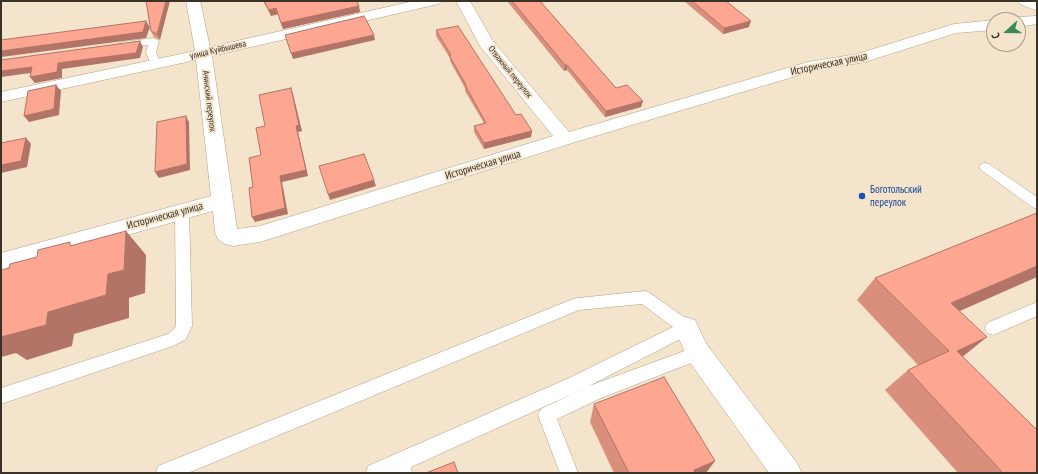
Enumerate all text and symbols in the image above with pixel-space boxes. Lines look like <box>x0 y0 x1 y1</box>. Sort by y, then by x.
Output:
north arrow <box>986 12 1026 52</box>
text: С <box>988 31 1003 41</box>
street label: улица Куйбышева <box>189 38 247 62</box>
street label: Отважный переулок <box>486 44 534 100</box>
street label: Историческая улица <box>789 49 869 79</box>
street label: Ачинский переулок <box>200 70 218 132</box>
street label: Историческая улица <box>444 147 522 183</box>
place label: Боготольский переулок <box>870 183 922 209</box>
marker: Боготольский переулок <box>857 191 867 201</box>
street label: Историческая улица <box>126 200 204 232</box>

